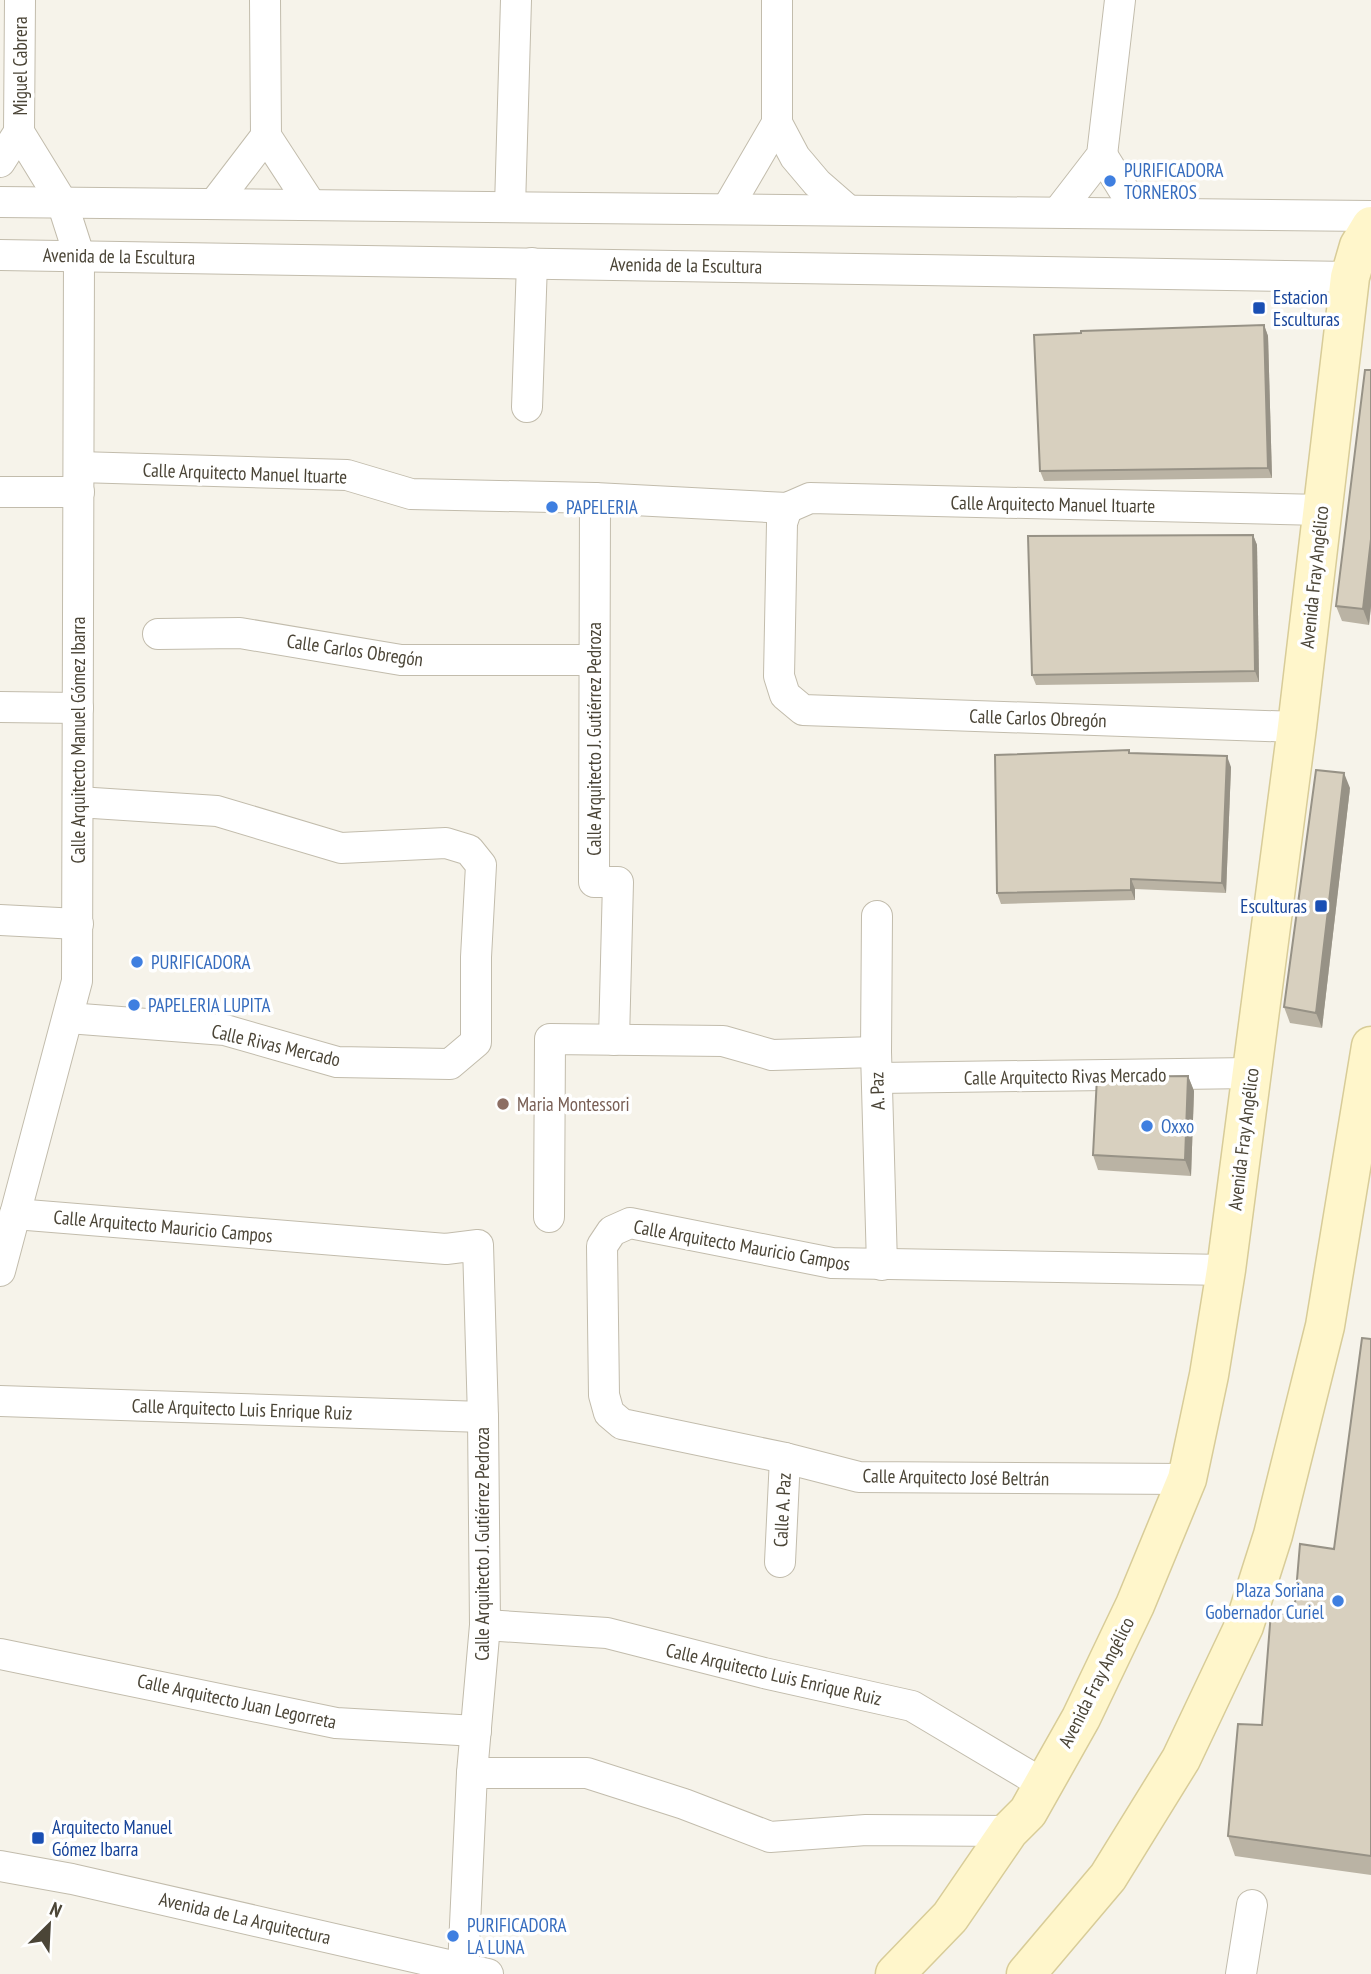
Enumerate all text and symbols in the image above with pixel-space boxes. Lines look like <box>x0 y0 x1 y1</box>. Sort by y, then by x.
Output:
street label: Miguel Cabrera <box>8 16 32 116</box>
place label: PURIFICADORA TORNEROS <box>1124 158 1224 204</box>
marker: PURIFICADORA TORNEROS <box>1102 173 1118 189</box>
street label: Avenida de la Escultura <box>43 243 195 269</box>
street label: Avenida de la Escultura <box>610 252 762 278</box>
place label: Estacion Esculturas <box>1273 285 1340 331</box>
marker: Estacion Esculturas <box>1251 300 1267 316</box>
street label: Calle Arquitecto Manuel Ituarte <box>142 457 348 489</box>
street label: Calle Arquitecto Manuel Ituarte <box>951 490 1156 518</box>
place label: PAPELERIA <box>566 495 638 519</box>
marker: PAPELERIA <box>544 499 560 515</box>
street label: Avenida Fray Angélico <box>1295 504 1333 650</box>
street label: Calle Arquitecto Manuel Gómez Ibarra <box>66 617 90 863</box>
street label: Calle Arquitecto J. Gutiérrez Pedroza <box>582 622 606 856</box>
street label: Calle Carlos Obregón <box>285 629 425 671</box>
street label: Calle Carlos Obregón <box>969 704 1107 732</box>
place label: Esculturas <box>1240 894 1307 918</box>
marker: Esculturas <box>1313 898 1329 914</box>
place label: PURIFICADORA <box>151 950 251 974</box>
marker: PURIFICADORA <box>129 954 145 970</box>
place label: PAPELERIA LUPITA <box>148 993 270 1017</box>
marker: PAPELERIA LUPITA <box>126 997 142 1013</box>
street label: Calle Rivas Mercado <box>209 1019 343 1071</box>
street label: Calle Arquitecto Rivas Mercado <box>964 1062 1166 1090</box>
street label: Avenida Fray Angélico <box>1222 1066 1264 1212</box>
street label: A. Paz <box>864 1071 890 1110</box>
place label: Maria Montessori <box>517 1092 630 1116</box>
marker: Maria Montessori <box>495 1096 511 1112</box>
place label: Oxxo <box>1161 1114 1194 1138</box>
marker: Oxxo <box>1139 1118 1155 1134</box>
street label: Calle Arquitecto Mauricio Campos <box>53 1204 273 1248</box>
street label: Calle Arquitecto Mauricio Campos <box>632 1214 852 1276</box>
street label: Calle Arquitecto Luis Enrique Ruiz <box>131 1393 353 1425</box>
street label: Calle Arquitecto J. Gutiérrez Pedroza <box>470 1427 494 1661</box>
street label: Calle Arquitecto José Beltrán <box>863 1463 1049 1491</box>
street label: Calle A. Paz <box>768 1472 796 1548</box>
place label: Plaza Soriana Gobernador Curiel <box>1205 1578 1325 1624</box>
marker: Plaza Soriana Gobernador Curiel <box>1330 1593 1346 1609</box>
street label: Avenida Fray Angélico <box>1053 1613 1139 1751</box>
street label: Calle Arquitecto Luis Enrique Ruiz <box>664 1637 884 1711</box>
street label: Calle Arquitecto Juan Legorreta <box>135 1668 339 1734</box>
place label: Arquitecto Manuel Gómez Ibarra <box>52 1815 173 1861</box>
marker: Arquitecto Manuel Gómez Ibarra <box>30 1830 46 1846</box>
street label: Avenida de La Arquitectura <box>157 1887 333 1949</box>
north arrow <box>14 1890 84 1960</box>
text: N <box>46 1896 65 1923</box>
place label: PURIFICADORA LA LUNA <box>467 1913 567 1959</box>
marker: PURIFICADORA LA LUNA <box>445 1928 461 1944</box>

